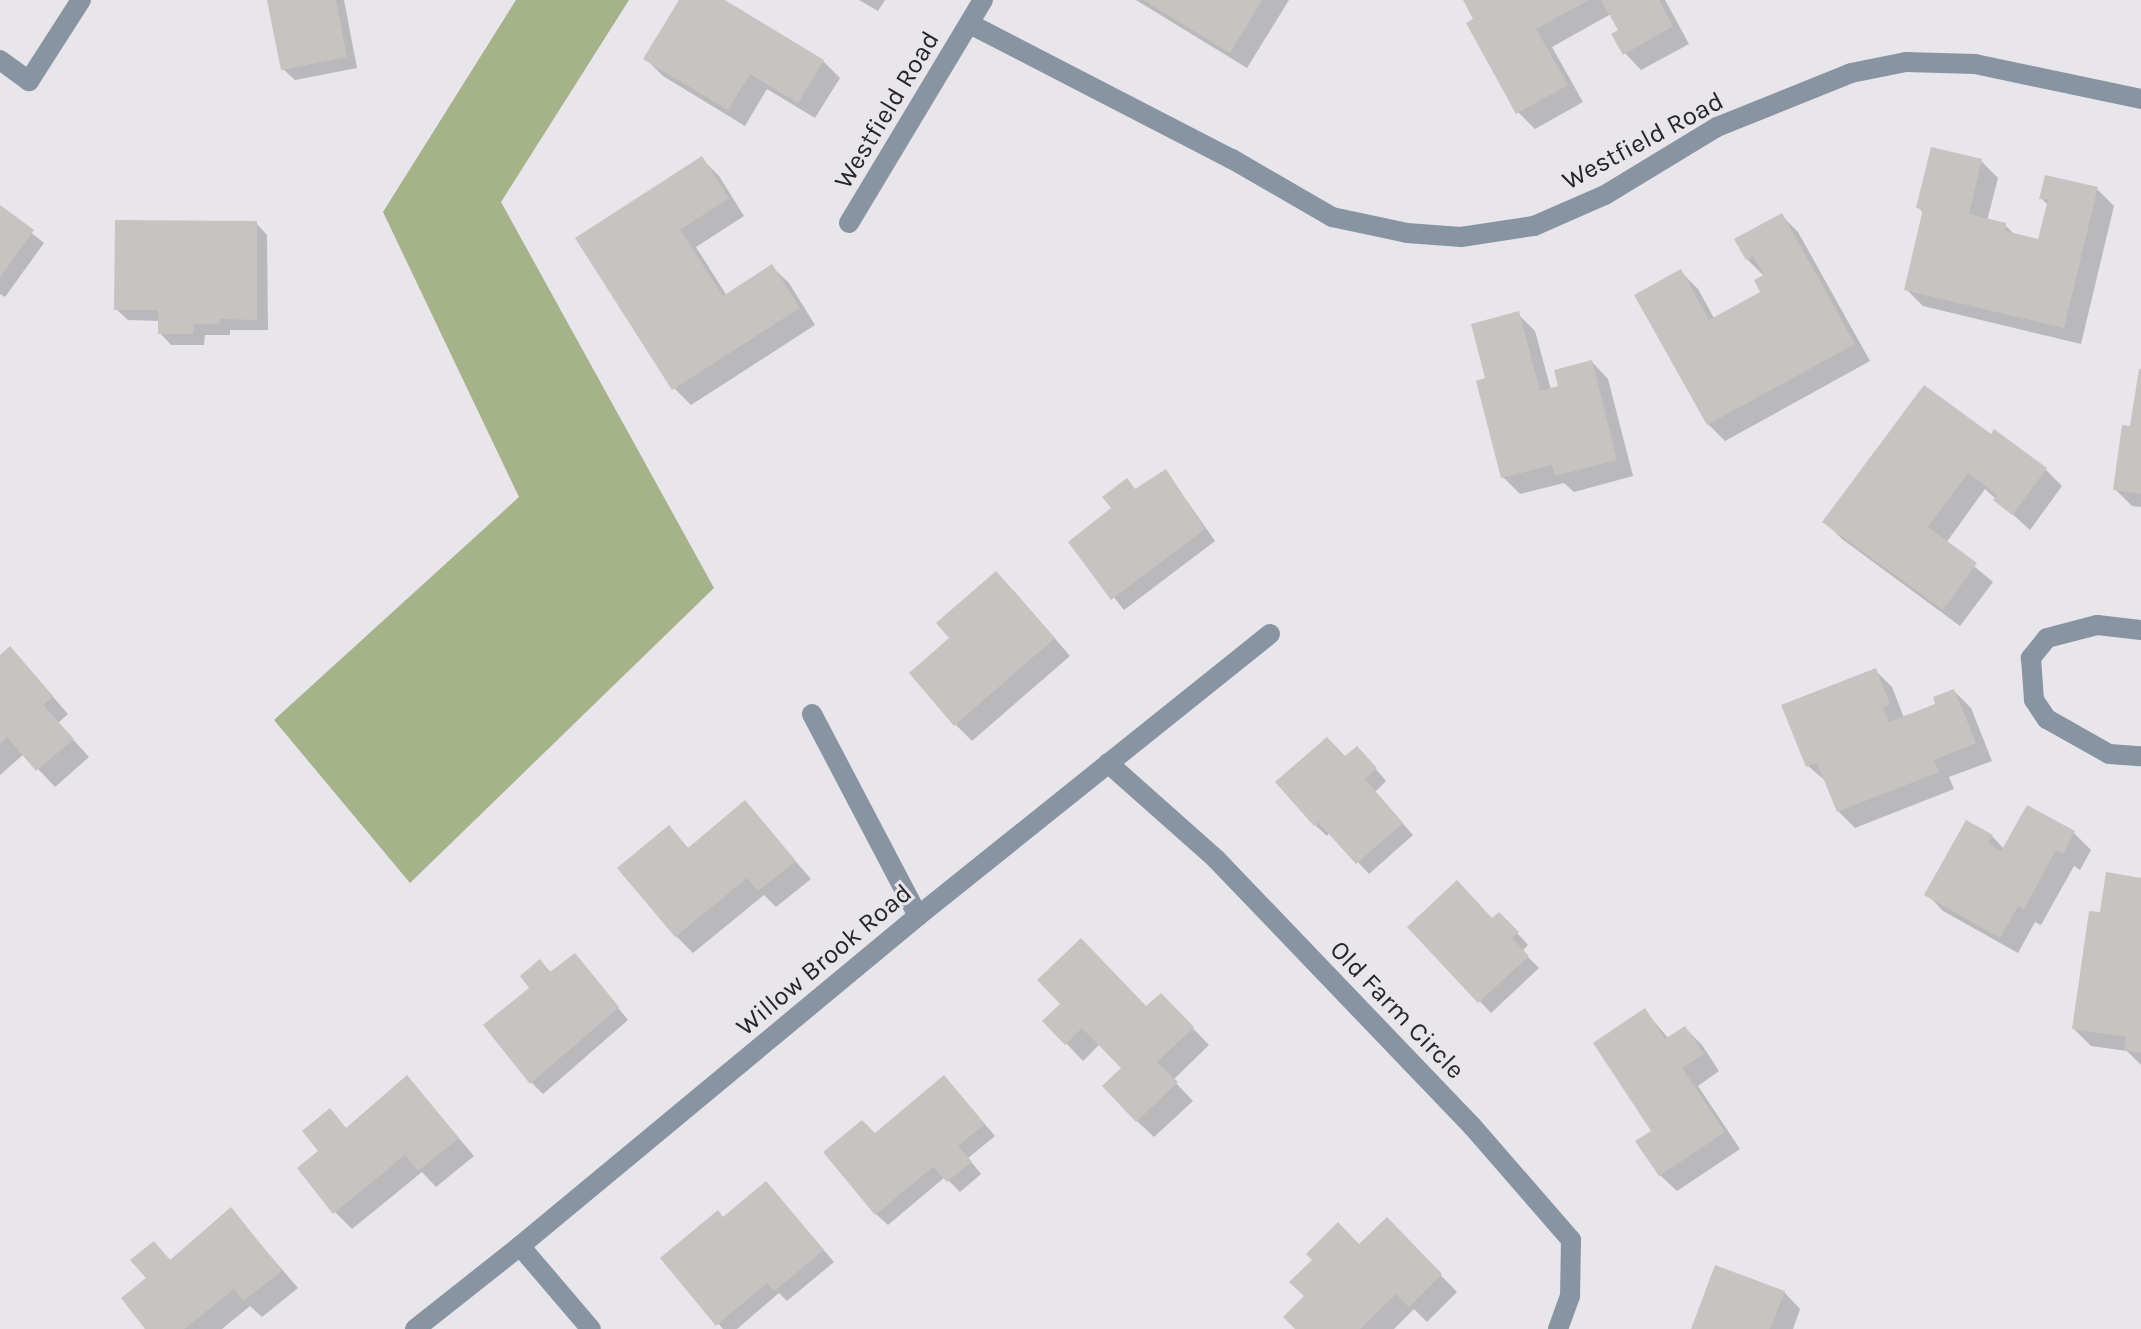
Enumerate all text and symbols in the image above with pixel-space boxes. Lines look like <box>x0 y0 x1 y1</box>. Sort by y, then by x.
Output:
street label: Westfield Road <box>828 26 946 194</box>
street label: Westfield Road <box>1557 85 1729 197</box>
street label: Willow Brook Road <box>730 878 918 1042</box>
street label: Old Farm Circle <box>1323 934 1471 1086</box>

